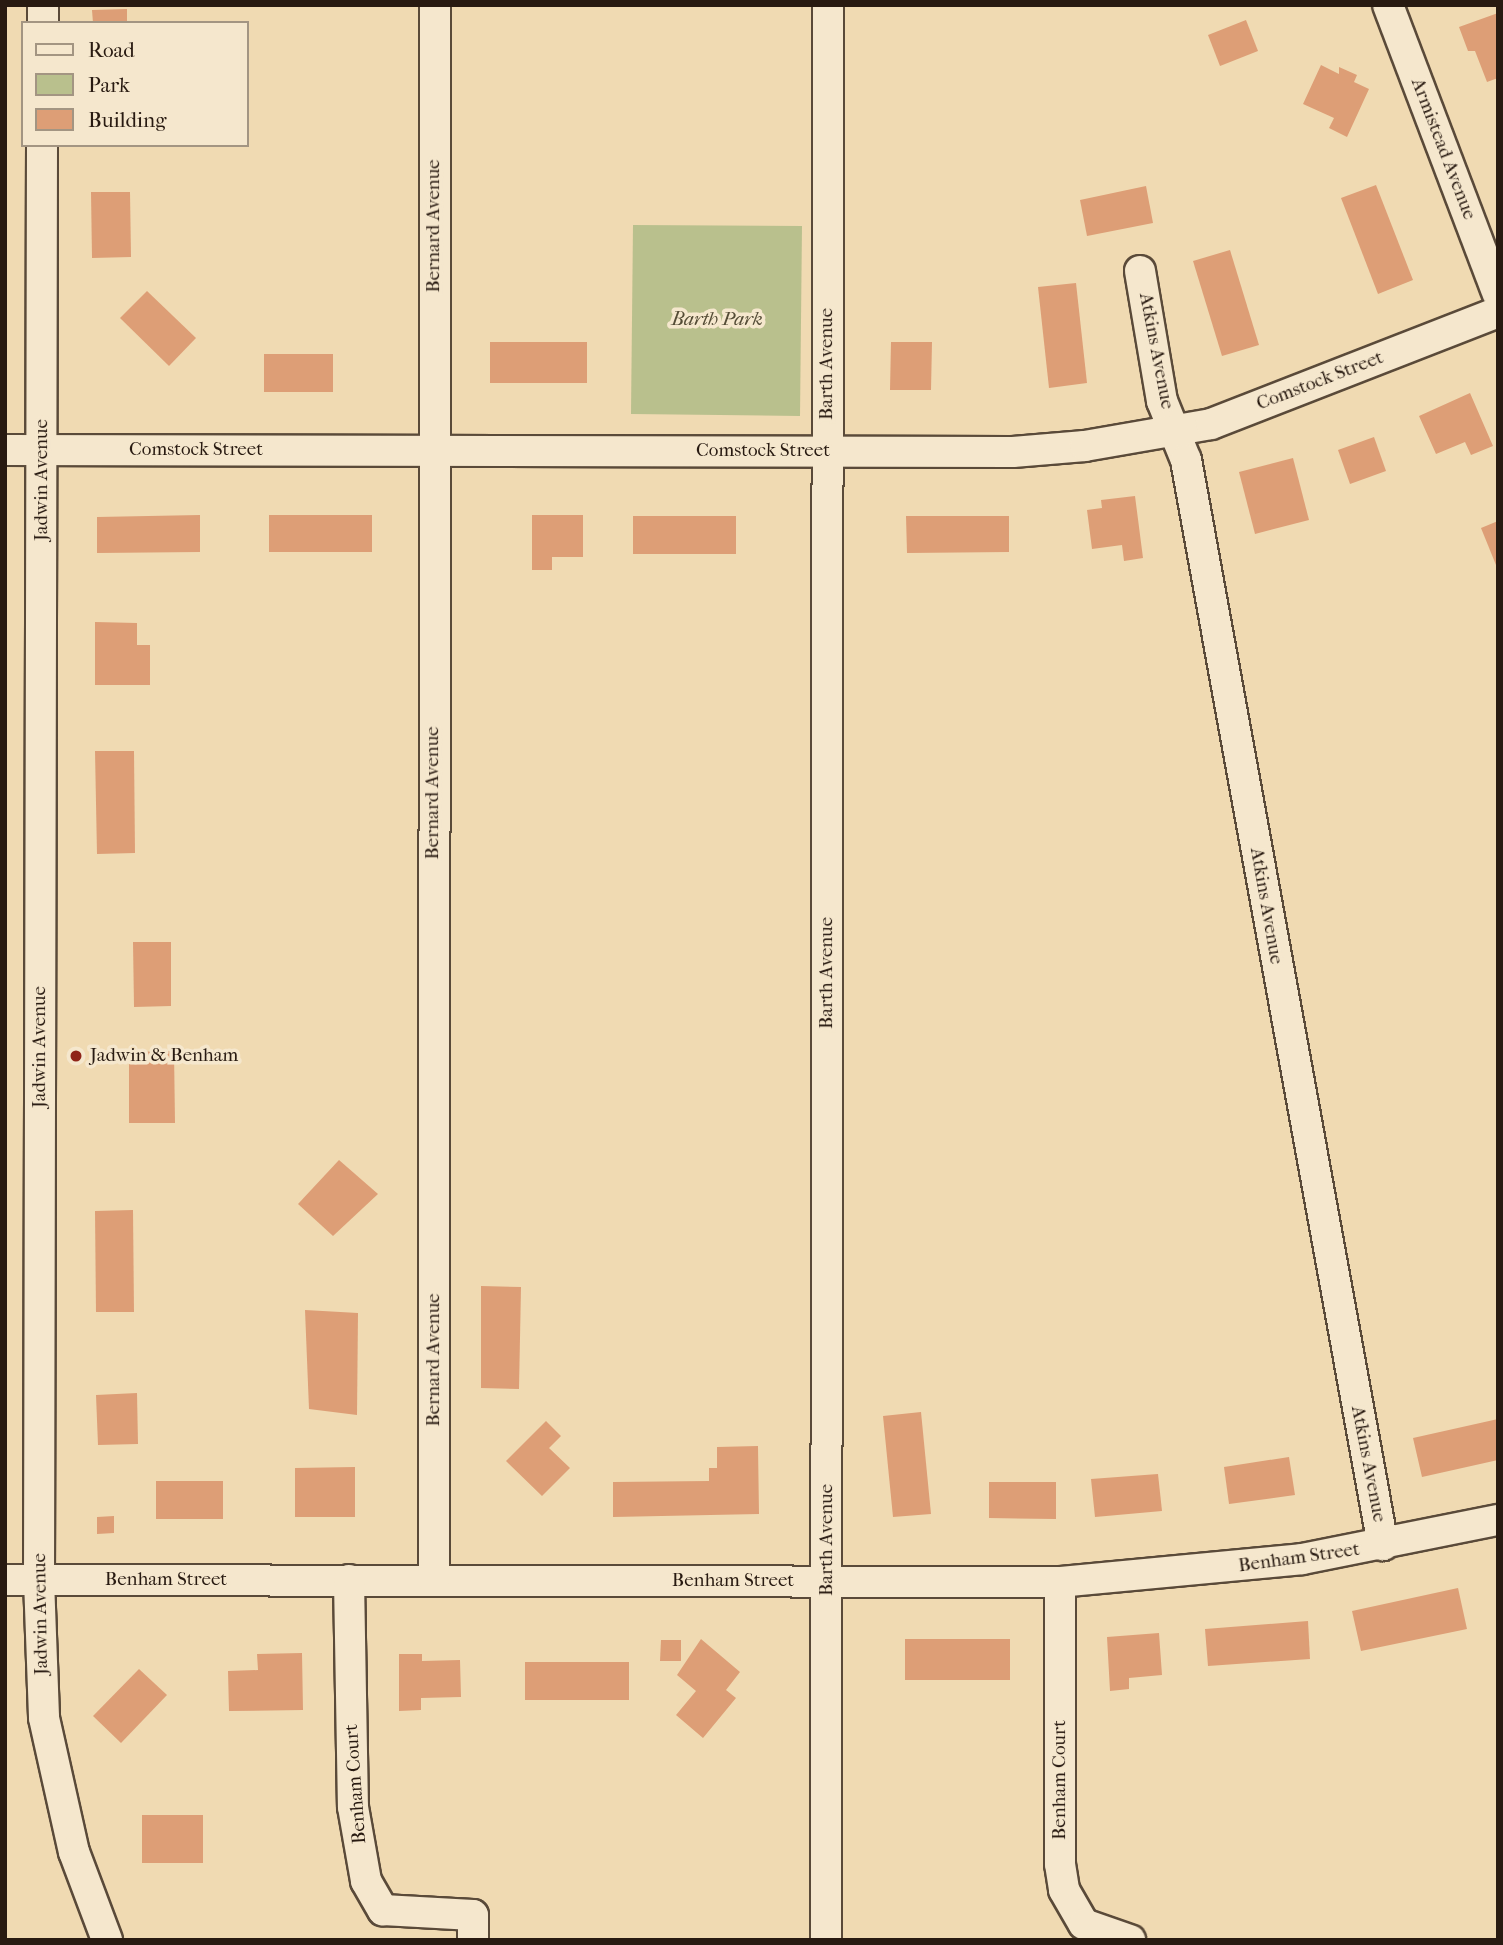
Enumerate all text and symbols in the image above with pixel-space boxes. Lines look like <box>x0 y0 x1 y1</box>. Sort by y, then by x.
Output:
legend <box>21 21 248 147</box>
text: Road <box>88 38 135 62</box>
text: Park <box>88 73 130 97</box>
street label: Armistead Avenue <box>1406 75 1480 223</box>
text: Building <box>88 108 166 132</box>
street label: Bernard Avenue <box>423 159 445 293</box>
street label: Atkins Avenue <box>1134 291 1178 411</box>
street label: Barth Avenue <box>816 308 838 420</box>
park label: Barth Park <box>671 309 763 331</box>
street label: Comstock Street <box>1253 346 1387 416</box>
street label: Jadwin Avenue <box>31 419 53 541</box>
street label: Comstock Street <box>129 439 263 461</box>
street label: Comstock Street <box>696 440 830 462</box>
street label: Bernard Avenue <box>422 726 444 860</box>
street label: Atkins Avenue <box>1245 846 1287 966</box>
street label: Barth Avenue <box>816 917 838 1029</box>
street label: Jadwin Avenue <box>29 986 51 1108</box>
place label: Jadwin & Benham <box>90 1045 238 1067</box>
marker: Jadwin & Benham <box>68 1048 84 1064</box>
street label: Bernard Avenue <box>423 1293 445 1427</box>
street label: Atkins Avenue <box>1346 1404 1390 1524</box>
street label: Barth Avenue <box>816 1484 838 1596</box>
street label: Benham Street <box>1237 1538 1361 1578</box>
street label: Jadwin Avenue <box>29 1553 53 1675</box>
street label: Benham Street <box>105 1569 227 1591</box>
street label: Benham Street <box>672 1570 794 1592</box>
street label: Benham Court <box>1049 1720 1071 1840</box>
street label: Benham Court <box>340 1723 372 1845</box>

